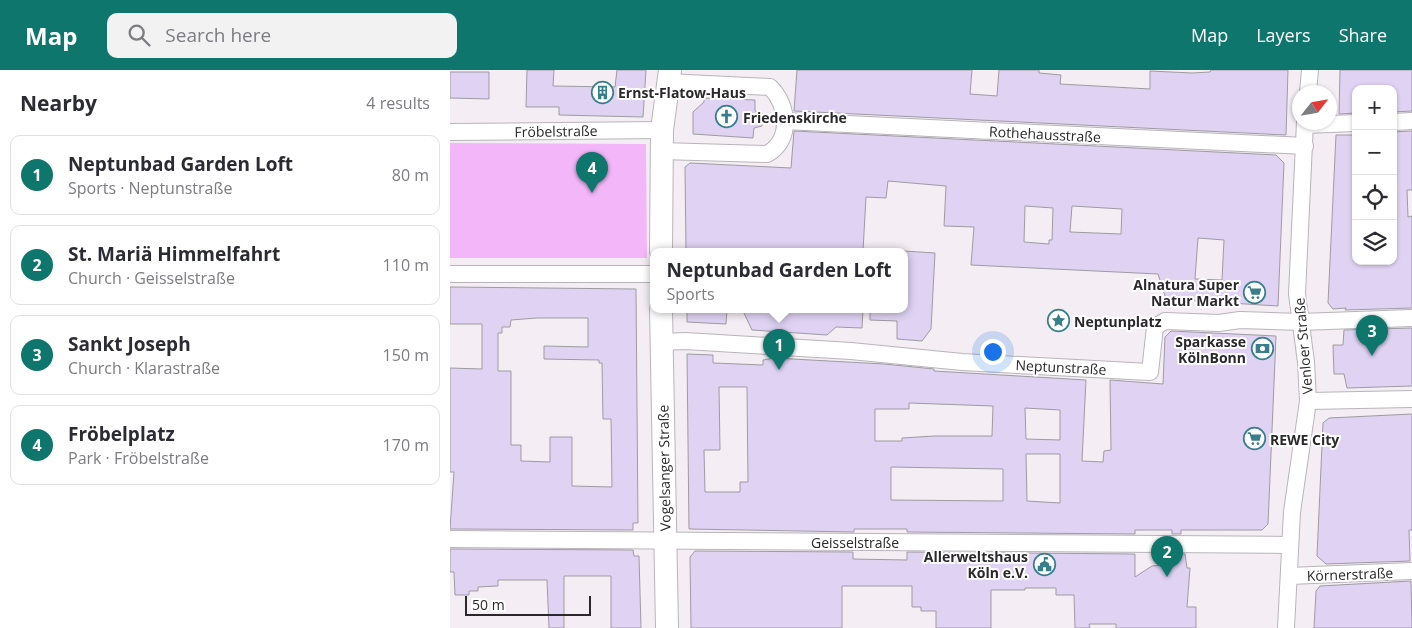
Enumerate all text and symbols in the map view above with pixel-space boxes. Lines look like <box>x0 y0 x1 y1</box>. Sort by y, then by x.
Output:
search box <box>107 13 457 58</box>
text: Map <box>25 19 77 52</box>
icon: search <box>125 21 153 49</box>
text: Search here <box>165 22 271 48</box>
text: Map <box>1191 23 1228 47</box>
text: Layers <box>1256 23 1311 47</box>
text: Share <box>1339 23 1387 47</box>
building icon: Ernst-Flatow-Haus <box>590 80 614 104</box>
place label: Ernst-Flatow-Haus <box>618 83 746 102</box>
north arrow <box>1292 85 1337 130</box>
map controls <box>1352 85 1397 265</box>
button: + <box>1352 85 1397 130</box>
text: Nearby <box>20 89 97 117</box>
text: 4 results <box>366 92 430 114</box>
church icon: Friedenskirche <box>715 105 739 129</box>
place label: Friedenskirche <box>743 108 847 127</box>
street label: Fröbelstraße <box>514 121 598 141</box>
street label: Rothehausstraße <box>989 122 1101 146</box>
button: − <box>1352 130 1397 175</box>
text: Neptunbad Garden Loft <box>68 151 293 177</box>
pin: 4 <box>576 152 608 193</box>
text: 1 <box>32 164 42 186</box>
text: 80 m <box>392 164 429 186</box>
button: locate <box>1352 175 1397 220</box>
text: Sports · Neptunstraße <box>68 177 232 199</box>
button: layers <box>1352 220 1397 265</box>
text: St. Mariä Himmelfahrt <box>68 241 280 267</box>
popup <box>650 248 908 313</box>
text: 2 <box>32 254 42 276</box>
text: 110 m <box>383 254 429 276</box>
text: Neptunbad Garden Loft <box>666 257 892 283</box>
text: Church · Geisselstraße <box>68 267 235 289</box>
place label: Alnatura Super Natur Markt <box>1133 275 1240 310</box>
supermarket icon: Alnatura Super Natur Markt <box>1243 280 1267 304</box>
text: Sports <box>666 283 715 305</box>
street label: Venloer Straße <box>1289 297 1317 395</box>
place icon: Neptunplatz <box>1046 309 1070 333</box>
place label: Neptunplatz <box>1074 312 1162 331</box>
pin: 3 <box>1356 315 1388 356</box>
pin: 1 <box>763 329 795 370</box>
text: Sankt Joseph <box>68 331 191 357</box>
place label: Sparkasse KölnBonn <box>1175 332 1246 367</box>
bank icon: Sparkasse KölnBonn <box>1250 337 1274 361</box>
your location <box>980 339 1006 365</box>
text: 3 <box>32 344 42 366</box>
text: 150 m <box>383 344 429 366</box>
street label: Neptunstraße <box>1015 355 1107 379</box>
text: Church · Klarastraße <box>68 357 220 379</box>
street label: Vogelsanger Straße <box>653 405 675 531</box>
text: Fröbelplatz <box>68 421 175 447</box>
supermarket icon: REWE City <box>1242 427 1266 451</box>
place label: REWE City <box>1270 430 1339 449</box>
text: 4 <box>32 434 42 456</box>
text: 170 m <box>383 434 429 456</box>
text: Park · Fröbelstraße <box>68 447 209 469</box>
street label: Geisselstraße <box>811 533 899 552</box>
pin: 2 <box>1151 536 1183 577</box>
place label: Allerweltshaus Köln e.V. <box>924 547 1028 582</box>
public building icon: Allerweltshaus Köln e.V. <box>1032 552 1056 576</box>
street label: Körnerstraße <box>1306 563 1394 585</box>
scale bar <box>465 593 591 616</box>
text: 50 m <box>472 595 505 614</box>

